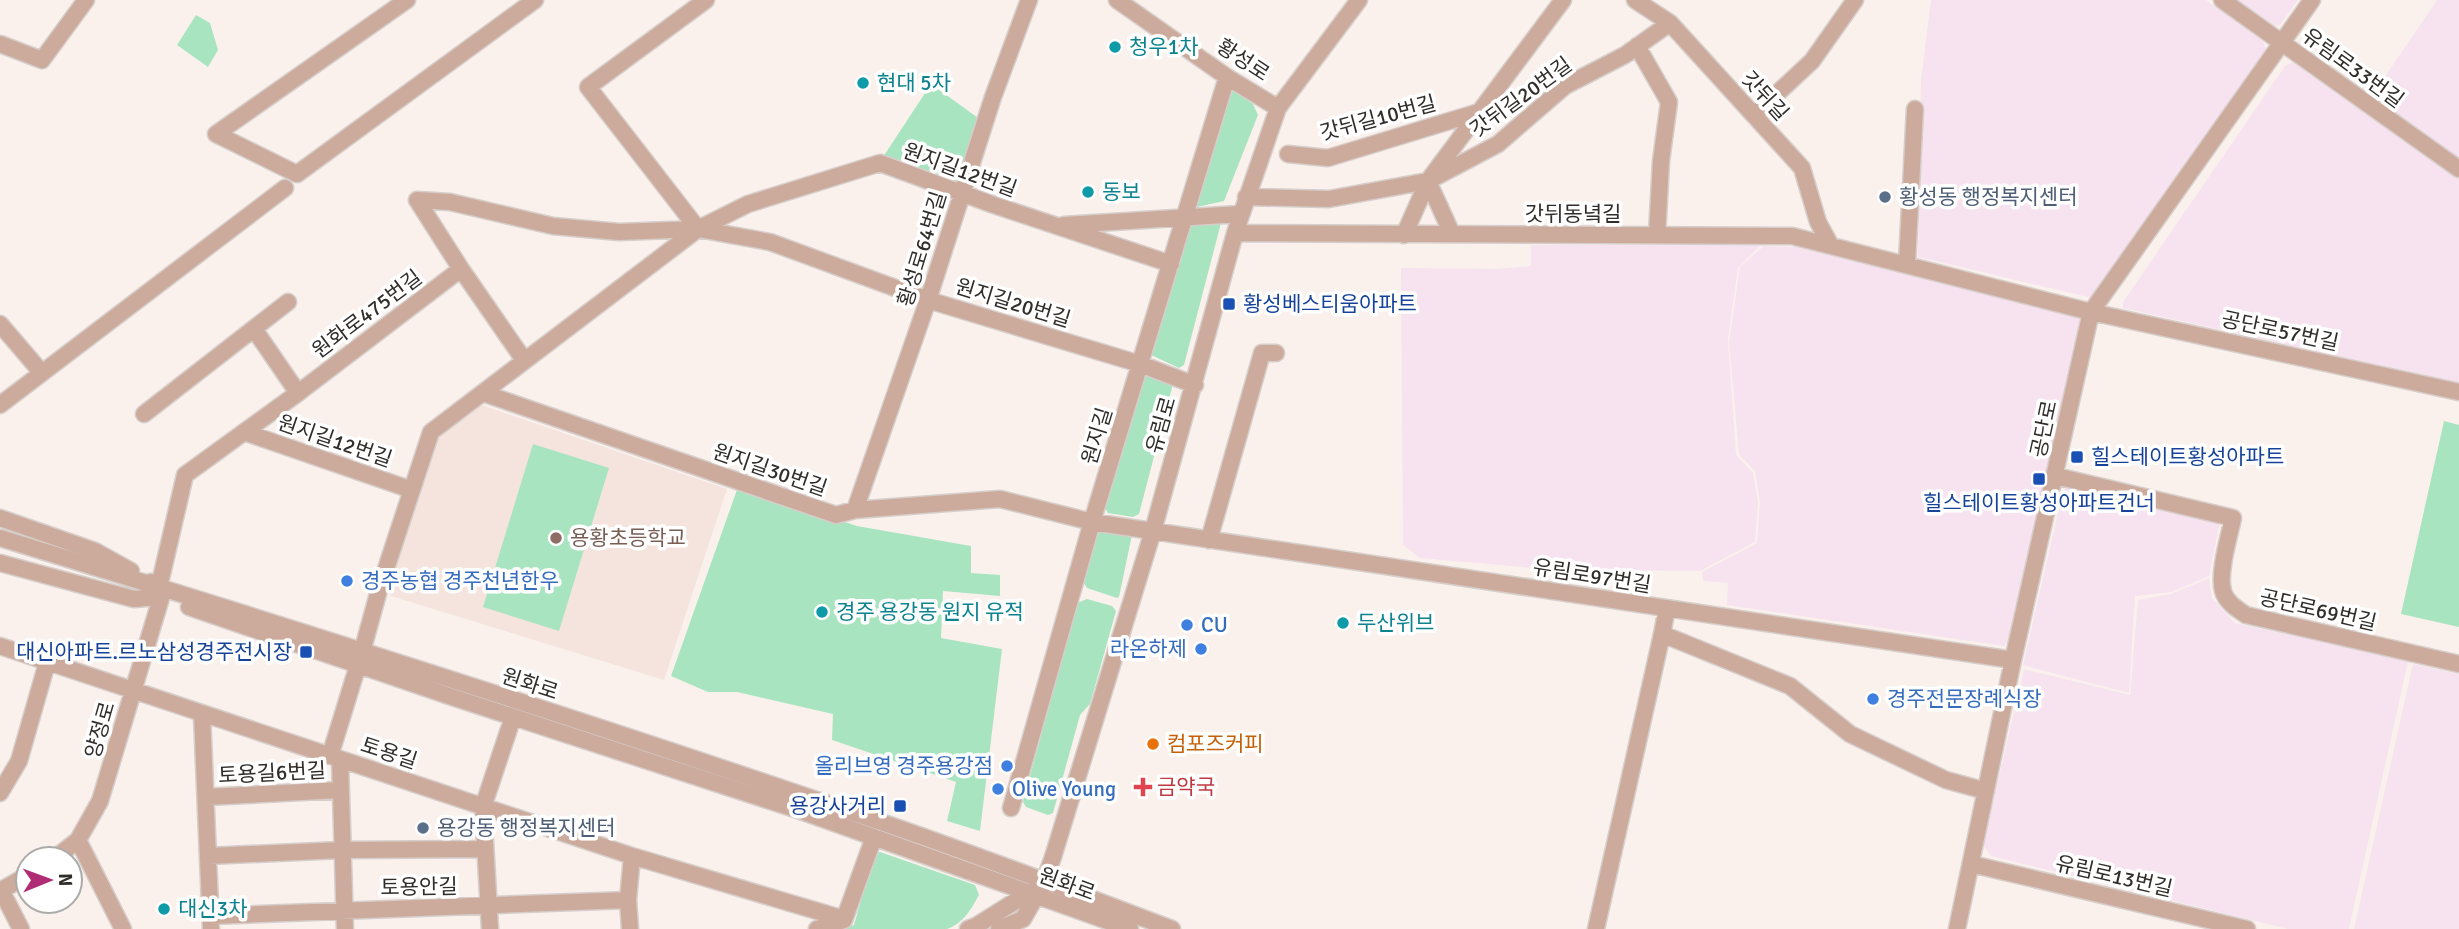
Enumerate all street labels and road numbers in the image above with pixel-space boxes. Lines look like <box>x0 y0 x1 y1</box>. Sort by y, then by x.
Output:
street label: 유림로33번길 <box>2297 22 2409 114</box>
street label: 황성로 <box>1212 33 1274 87</box>
street label: 갓뒤길20번길 <box>1465 51 1577 143</box>
street label: 갓뒤길 <box>1736 66 1794 126</box>
street label: 갓뒤길10번길 <box>1317 90 1439 146</box>
street label: 원지길12번길 <box>900 137 1020 203</box>
street label: 황성로64번길 <box>892 188 952 310</box>
street label: 갓뒤동녘길 <box>1525 201 1621 227</box>
street label: 원화로475번길 <box>307 264 427 364</box>
street label: 원지길20번길 <box>952 273 1074 333</box>
street label: 공단로57번길 <box>2219 306 2341 356</box>
street label: 유림로 <box>1141 394 1181 456</box>
street label: 공단로 <box>2025 398 2063 460</box>
street label: 원지길 <box>1076 404 1118 468</box>
street label: 원지길12번길 <box>274 409 396 473</box>
street label: 원지길30번길 <box>709 438 831 502</box>
street label: 유림로97번길 <box>1531 554 1653 598</box>
street label: 공단로69번길 <box>2257 584 2379 636</box>
street label: 원화로 <box>498 663 562 705</box>
street label: 양정로 <box>80 699 120 761</box>
street label: 토용길 <box>357 732 421 774</box>
street label: 토용길6번길 <box>217 757 327 789</box>
street label: 유림로13번길 <box>2053 850 2175 902</box>
street label: 원화로 <box>1035 862 1099 906</box>
street label: 토용안길 <box>380 873 458 901</box>

